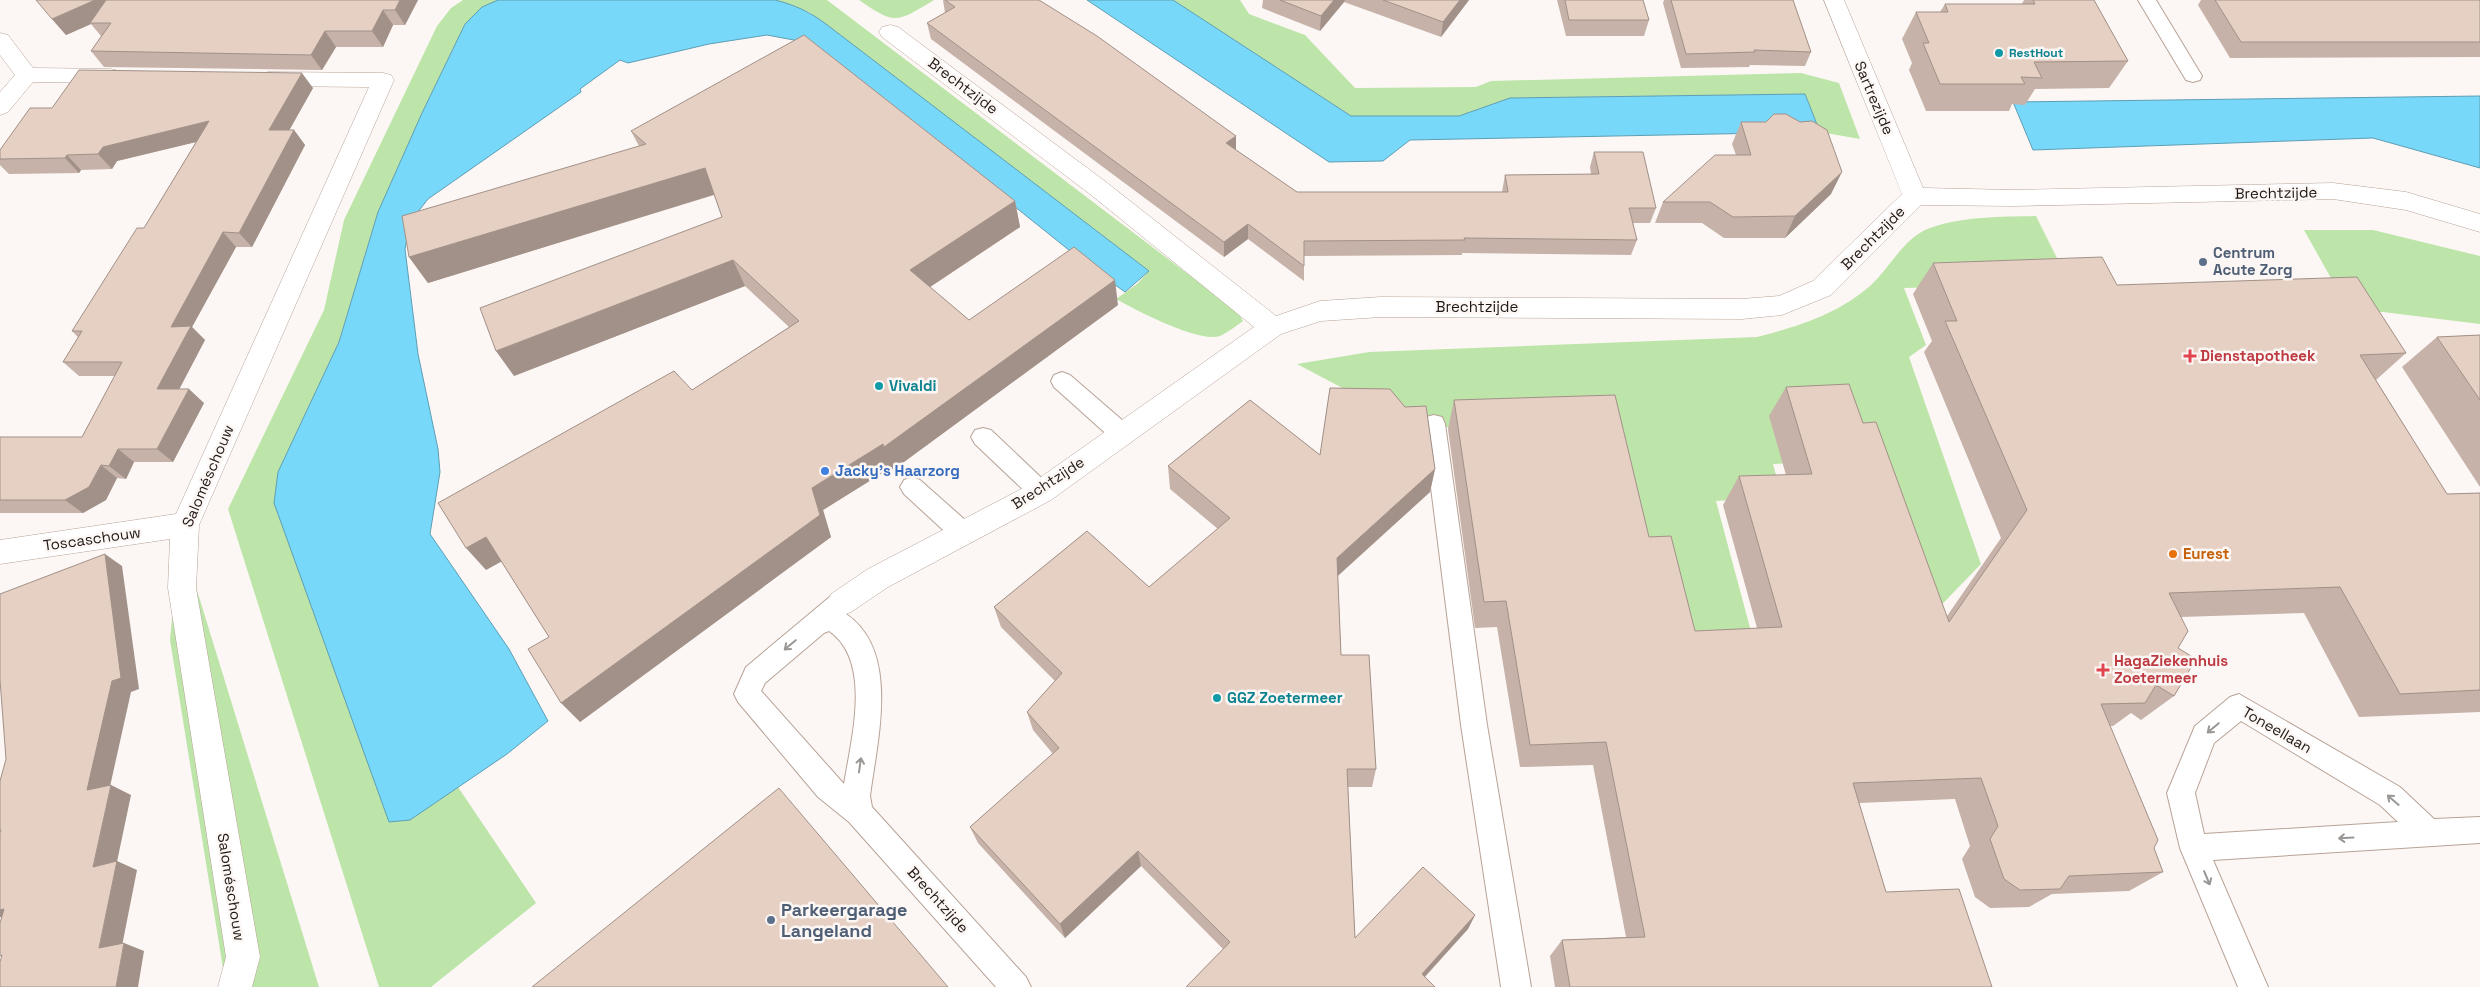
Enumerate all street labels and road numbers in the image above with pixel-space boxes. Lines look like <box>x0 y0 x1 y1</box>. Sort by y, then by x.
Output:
street label: Brechtzijde <box>925 53 1002 118</box>
street label: Sartrezijde <box>1850 58 1899 138</box>
street label: Brechtzijde <box>2234 182 2318 203</box>
street label: Brechtzijde <box>1837 202 1909 274</box>
street label: Brechtzijde <box>1436 297 1518 316</box>
street label: Saloméschouw <box>177 422 238 530</box>
street label: Brechtzijde <box>1008 452 1088 513</box>
street label: Toscaschouw <box>42 522 142 555</box>
street label: Toneellaan <box>2239 702 2315 757</box>
street label: Saloméschouw <box>214 832 249 942</box>
street label: Brechtzijde <box>904 863 973 937</box>

